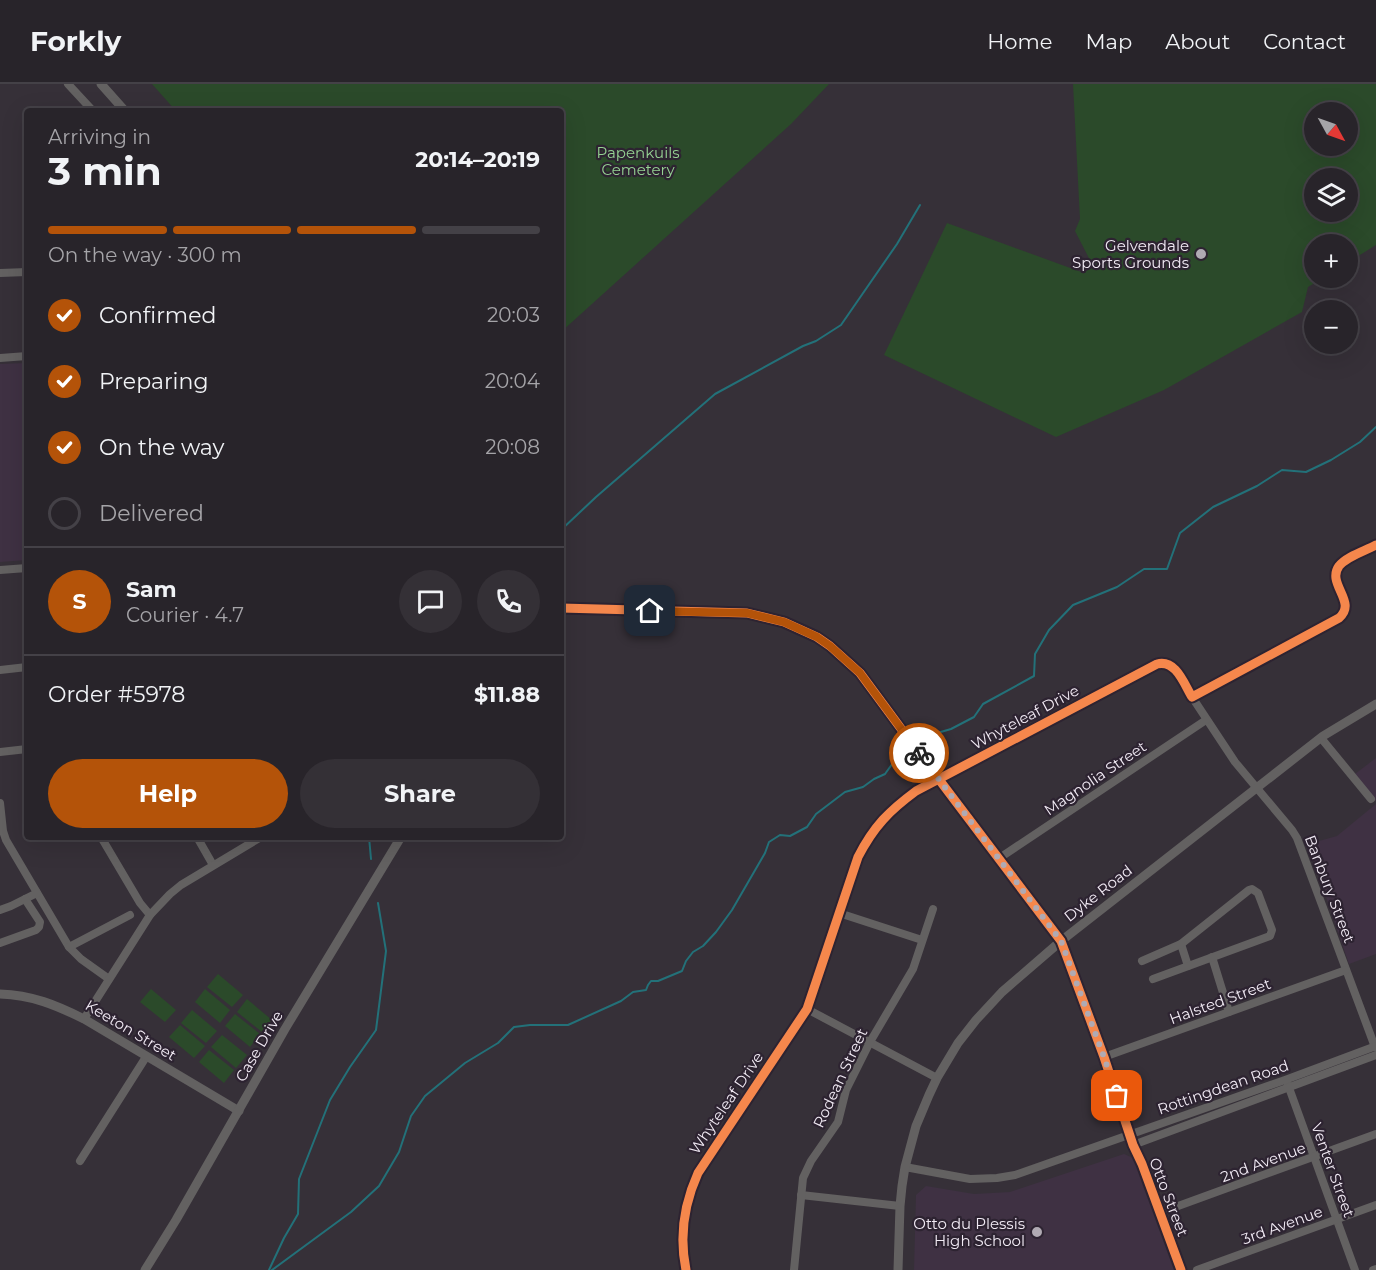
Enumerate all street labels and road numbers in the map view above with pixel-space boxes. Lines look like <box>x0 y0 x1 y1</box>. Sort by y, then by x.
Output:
street label: Whyteleaf Drive <box>968 681 1082 753</box>
street label: Magnolia Street <box>1040 737 1150 819</box>
street label: Banbury Street <box>1301 832 1359 946</box>
street label: Dyke Road <box>1060 860 1136 926</box>
street label: Halsted Street <box>1167 974 1273 1028</box>
street label: Keeton Street <box>82 995 180 1065</box>
street label: Case Drive <box>231 1007 287 1085</box>
street label: Rodean Street <box>809 1025 871 1131</box>
street label: Whyteleaf Drive <box>685 1048 767 1158</box>
street label: Rottingdean Road <box>1155 1056 1291 1118</box>
street label: Venter Street <box>1307 1120 1359 1220</box>
street label: 2nd Avenue <box>1218 1138 1308 1186</box>
street label: Otto Street <box>1145 1155 1193 1239</box>
street label: 3rd Avenue <box>1239 1202 1325 1248</box>

